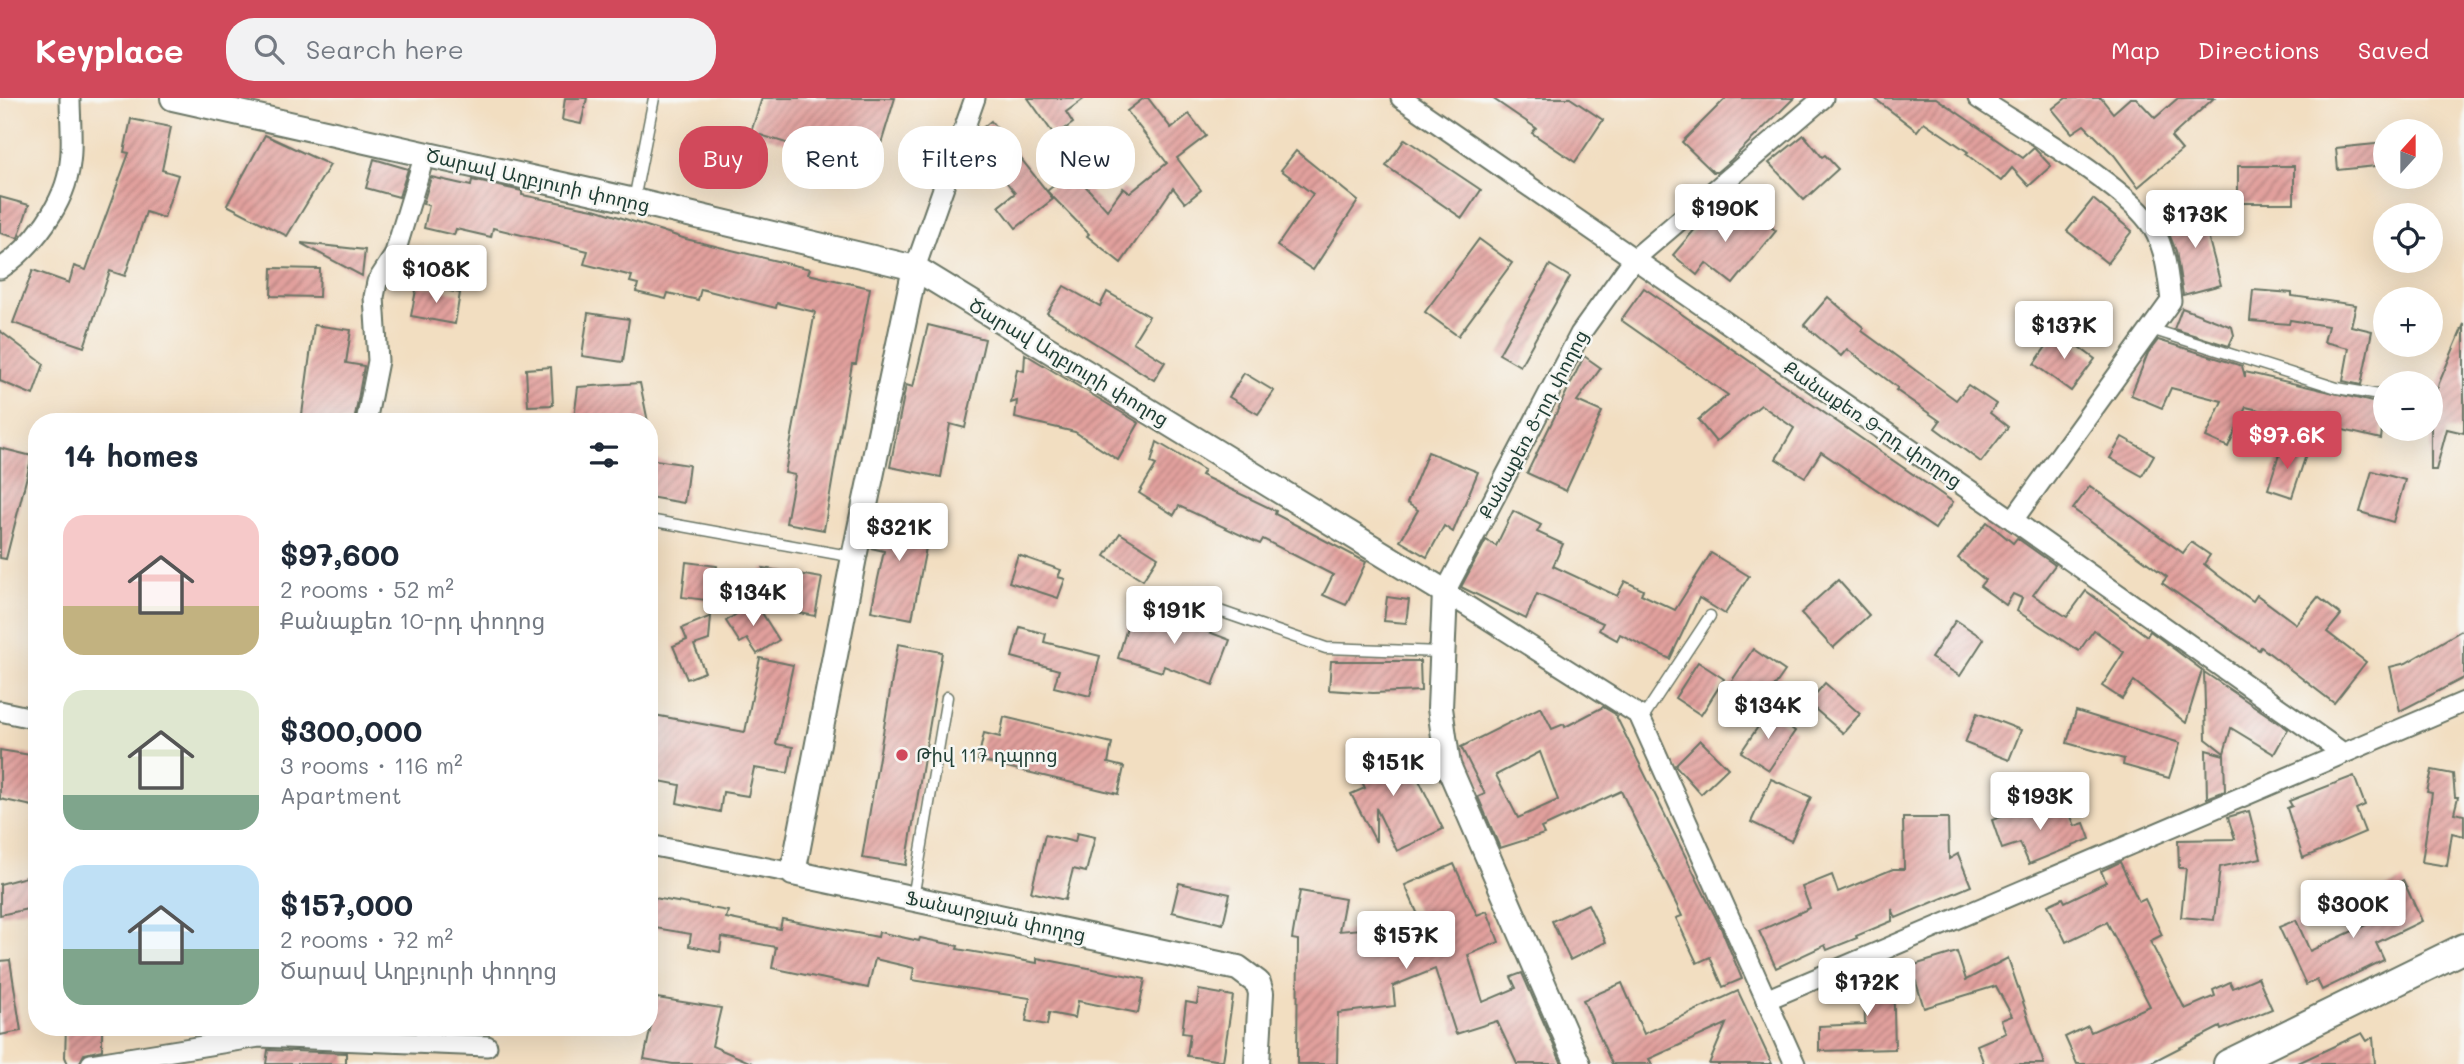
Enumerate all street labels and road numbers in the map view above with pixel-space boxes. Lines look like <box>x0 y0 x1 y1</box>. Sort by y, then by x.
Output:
street label: Ծարավ Աղբյուրի փողոց <box>424 142 652 217</box>
street label: Ծարավ Աղբյուրի փողոց <box>965 292 1174 431</box>
street label: Քանաքեռ 8-րդ փողոց <box>1472 325 1593 523</box>
street label: Քանաքեռ 9-րդ փողոց <box>1779 354 1967 493</box>
street label: Ֆանարջյան փողոց <box>904 884 1088 947</box>

